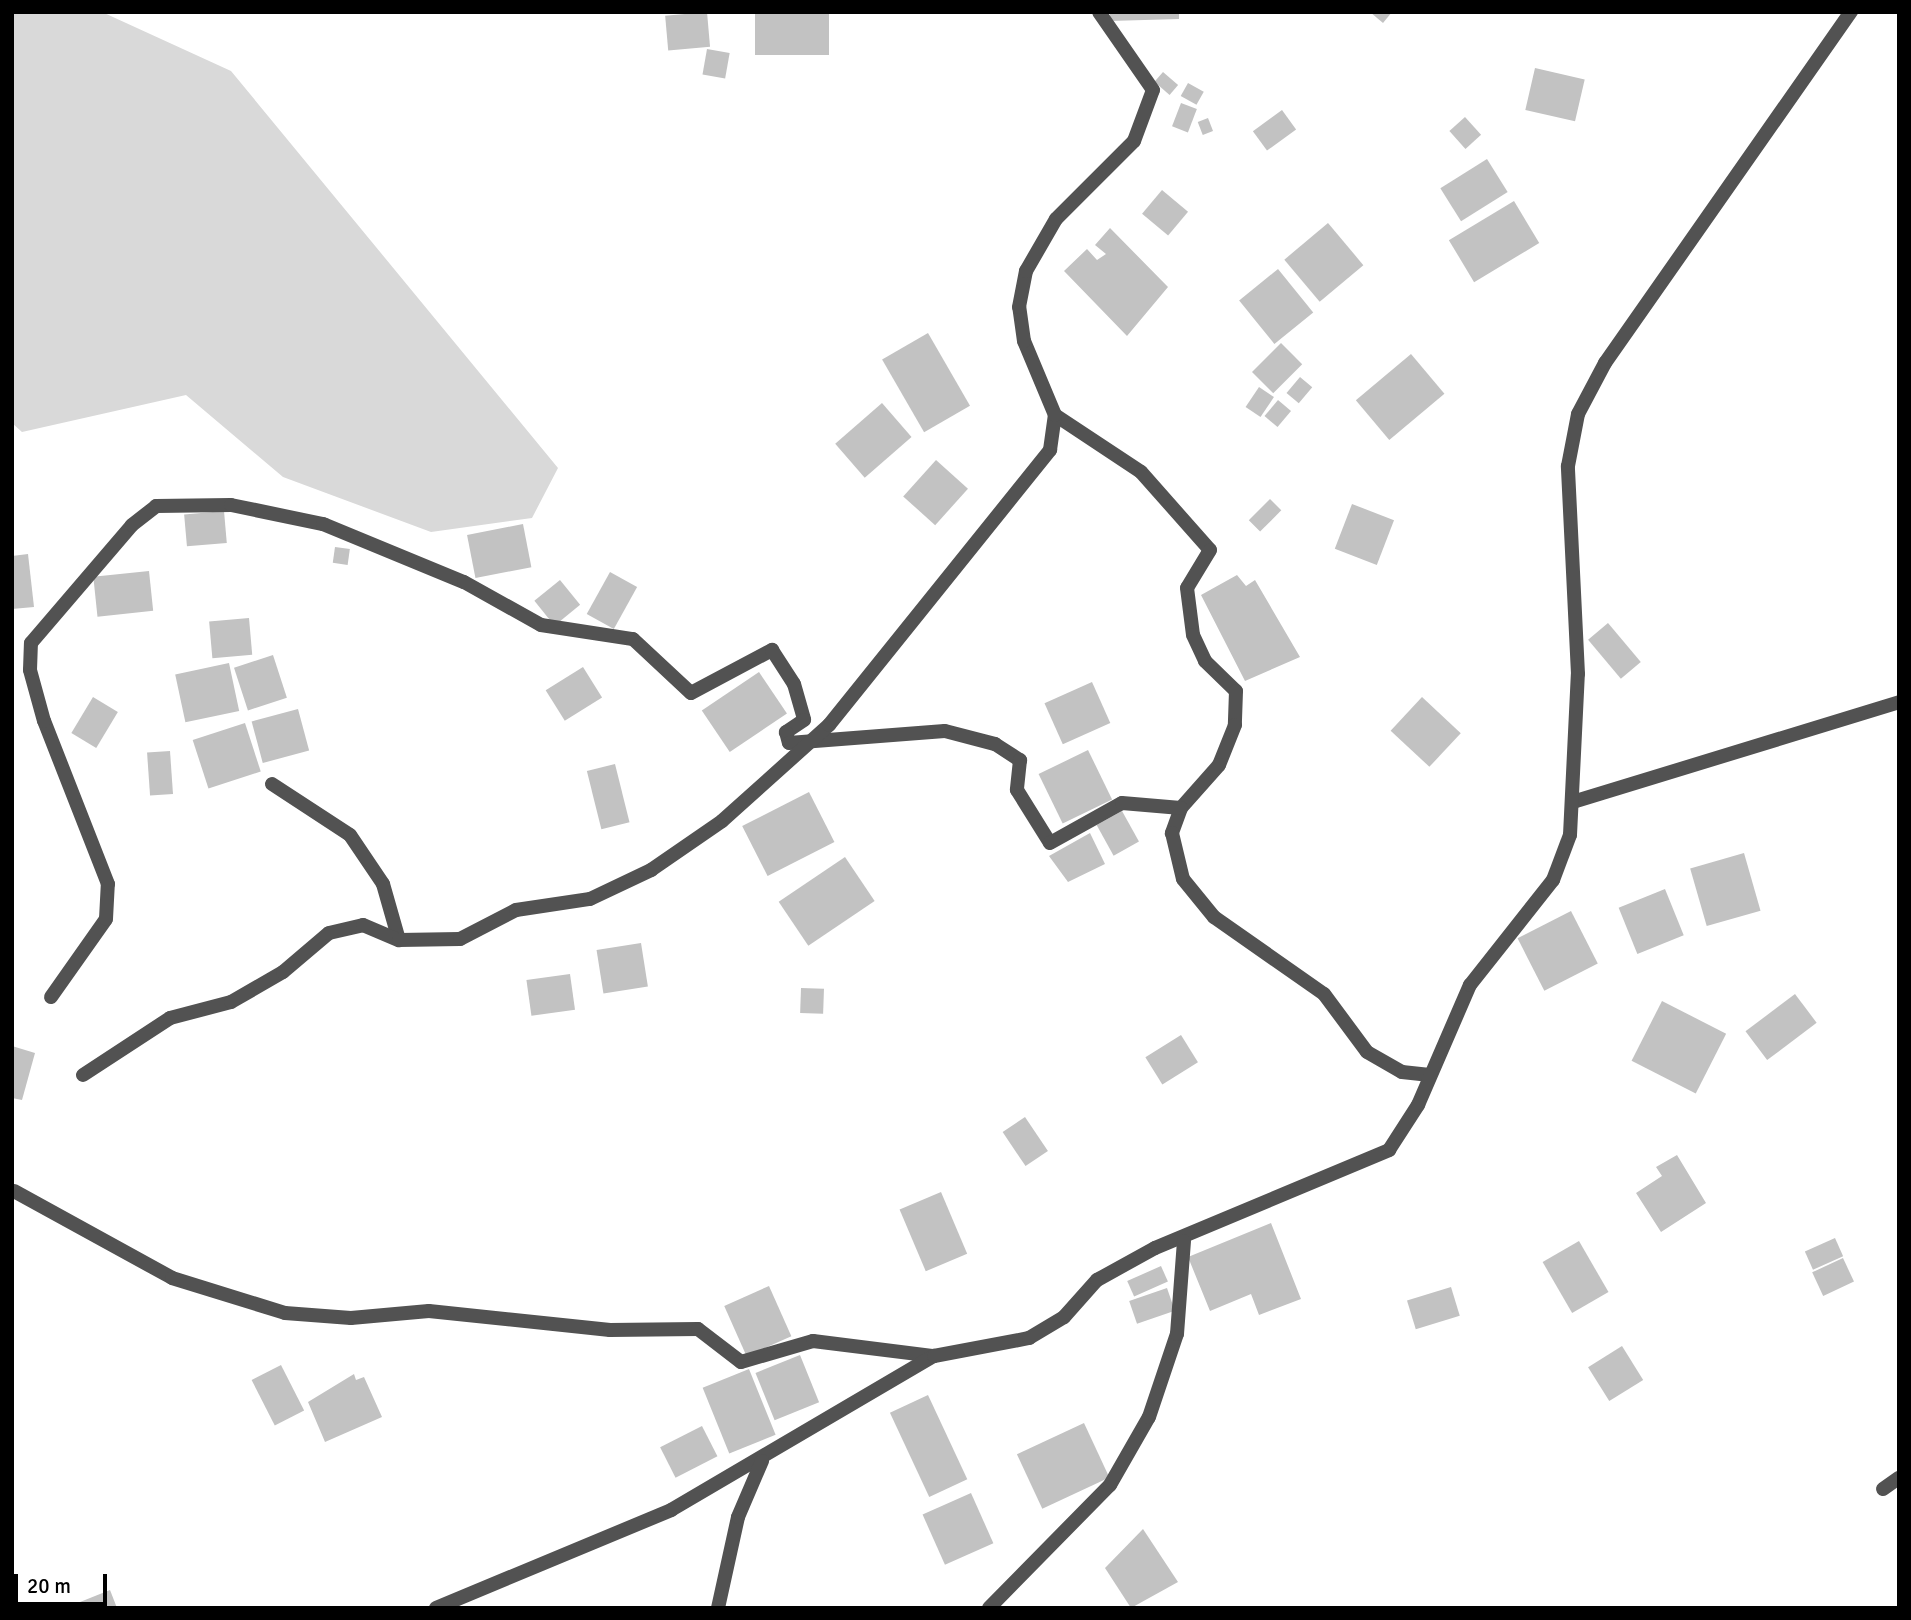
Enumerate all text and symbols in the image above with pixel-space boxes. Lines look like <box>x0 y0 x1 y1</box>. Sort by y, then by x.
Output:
scale bar <box>18 1560 110 1604</box>
text: 20 m <box>27 1573 71 1599</box>

